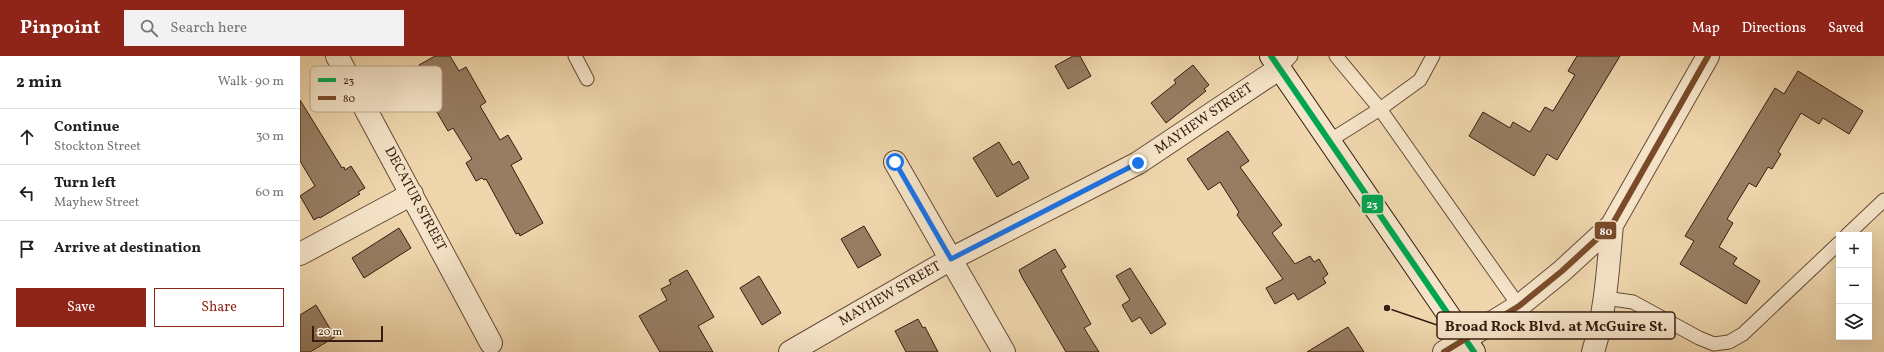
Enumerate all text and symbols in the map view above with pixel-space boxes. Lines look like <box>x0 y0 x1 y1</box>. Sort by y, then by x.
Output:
search box <box>124 10 404 46</box>
text: Pinpoint <box>20 15 100 41</box>
icon: search <box>138 17 160 39</box>
text: Search here <box>170 18 247 39</box>
text: Map <box>1692 19 1720 38</box>
text: Directions <box>1742 19 1806 38</box>
text: Saved <box>1828 19 1864 38</box>
legend <box>310 66 442 112</box>
text: 2 min <box>16 71 62 94</box>
text: Walk · 90 m <box>218 73 284 91</box>
text: 23 <box>343 74 355 89</box>
street label: MAYHEW STREET <box>1151 79 1257 159</box>
text: 80 <box>343 92 356 107</box>
text: Continue <box>54 117 119 138</box>
icon: ahead <box>16 126 38 148</box>
text: 30 m <box>256 128 284 146</box>
text: Stockton Street <box>54 138 141 156</box>
street label: DECATUR STREET <box>379 143 451 255</box>
route start <box>886 153 904 171</box>
route end <box>1129 154 1147 172</box>
text: Turn left <box>54 173 116 194</box>
icon: left <box>16 182 38 204</box>
text: 60 m <box>256 184 284 202</box>
text: Mayhew Street <box>54 194 139 212</box>
line badge: 23 <box>1361 194 1384 214</box>
text: 23 <box>1366 198 1378 213</box>
line badge: 80 <box>1594 221 1617 240</box>
text: 80 <box>1600 225 1613 240</box>
map controls <box>1836 232 1872 340</box>
button: + <box>1836 232 1872 268</box>
icon: arrive <box>16 238 38 260</box>
text: Arrive at destination <box>54 238 201 259</box>
street label: MAYHEW STREET <box>836 257 944 331</box>
button: − <box>1836 268 1872 304</box>
button: Save <box>16 288 146 327</box>
button: Share <box>154 288 284 327</box>
button: layers <box>1836 304 1872 340</box>
callout: Broad Rock Blvd. at McGuire St. <box>1437 312 1675 339</box>
text: Broad Rock Blvd. at McGuire St. <box>1445 317 1667 338</box>
scale bar <box>312 324 383 343</box>
text: 20 m <box>318 325 342 340</box>

